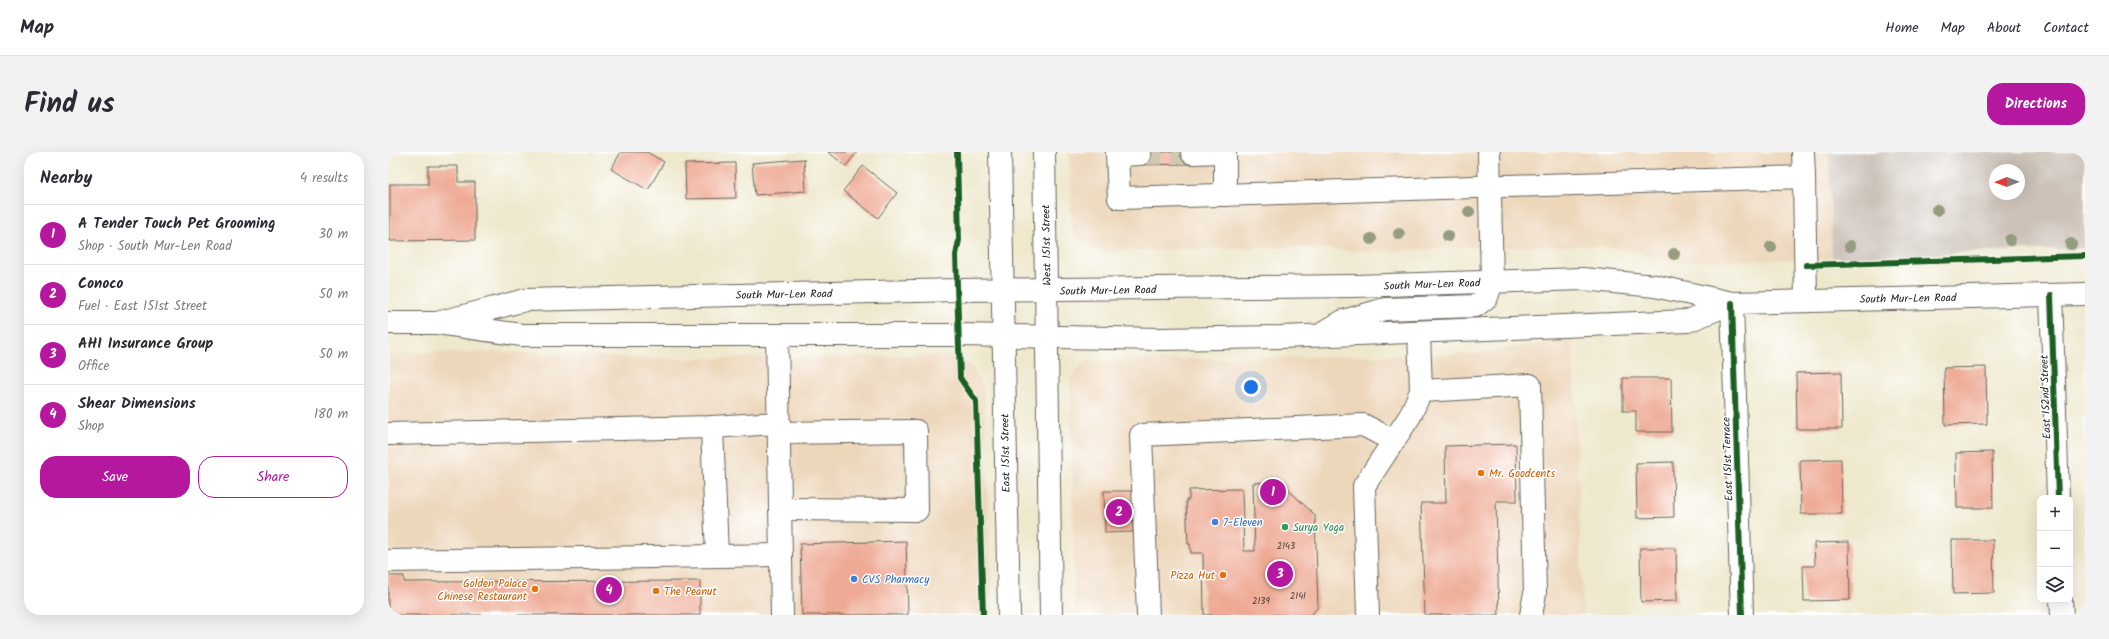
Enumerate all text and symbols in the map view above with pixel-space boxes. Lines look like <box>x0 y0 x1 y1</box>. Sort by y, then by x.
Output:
text: Map <box>20 13 54 43</box>
text: Home <box>1885 17 1919 39</box>
text: Map <box>1941 17 1965 39</box>
text: About <box>1987 17 2021 39</box>
text: Contact <box>2043 17 2089 39</box>
text: Find us <box>24 82 115 127</box>
button: Directions <box>1987 83 2085 125</box>
north arrow <box>1989 164 2025 200</box>
text: Nearby <box>40 165 92 192</box>
text: 4 results <box>300 168 348 189</box>
street label: West 151st Street <box>1037 204 1057 286</box>
text: A Tender Touch Pet Grooming <box>78 212 275 236</box>
text: 1 <box>51 224 55 245</box>
text: 30 m <box>319 224 348 245</box>
text: Shop · South Mur-Len Road <box>78 236 232 257</box>
text: Conoco <box>78 272 123 296</box>
street label: South Mur-Len Road <box>1383 274 1481 296</box>
street label: South Mur-Len Road <box>1060 281 1157 301</box>
text: 2 <box>49 284 57 305</box>
text: 50 m <box>319 284 348 305</box>
street label: South Mur-Len Road <box>736 285 833 305</box>
street label: South Mur-Len Road <box>1860 289 1957 309</box>
text: Fuel · East 151st Street <box>78 296 207 317</box>
text: AHI Insurance Group <box>78 332 213 356</box>
text: 3 <box>49 344 57 365</box>
text: 50 m <box>319 344 348 365</box>
street label: East 152nd Street <box>2036 354 2056 439</box>
text: Office <box>78 356 109 377</box>
your location <box>1241 377 1261 397</box>
text: Shear Dimensions <box>78 392 196 416</box>
text: 4 <box>49 404 57 425</box>
text: 180 m <box>314 404 348 425</box>
street label: East 151st Street <box>996 413 1016 493</box>
text: Shop <box>78 416 104 437</box>
street label: East 151st Terrace <box>1718 417 1738 501</box>
button: Save <box>40 456 190 498</box>
button: Share <box>198 456 348 498</box>
place label: Mr. Goodcents <box>1489 465 1555 483</box>
marker: Mr. Goodcents <box>1476 468 1486 478</box>
pin: 1 <box>1260 477 1286 507</box>
map controls <box>2037 495 2073 603</box>
button: + <box>2037 495 2073 531</box>
pin: 2 <box>1106 497 1132 527</box>
place label: 7-Eleven <box>1223 514 1263 532</box>
marker: 7-Eleven <box>1210 517 1220 527</box>
place label: Surya Yoga <box>1293 519 1344 537</box>
marker: Surya Yoga <box>1280 522 1290 532</box>
button: − <box>2037 531 2073 567</box>
house number: 2143 <box>1277 539 1295 554</box>
pin: 3 <box>1267 559 1293 589</box>
place label: Pizza Hut <box>1170 567 1216 585</box>
button: layers <box>2037 567 2073 603</box>
marker: Pizza Hut <box>1218 570 1228 580</box>
place label: CVS Pharmacy <box>862 571 930 589</box>
marker: CVS Pharmacy <box>849 574 859 584</box>
place label: Golden Palace Chinese Restaurant <box>437 575 528 606</box>
pin: 4 <box>596 575 622 605</box>
place label: The Peanut <box>664 583 717 601</box>
marker: Golden Palace Chinese Restaurant <box>530 584 540 594</box>
marker: The Peanut <box>651 586 661 596</box>
house number: 2141 <box>1290 589 1306 604</box>
house number: 2139 <box>1252 594 1270 609</box>

